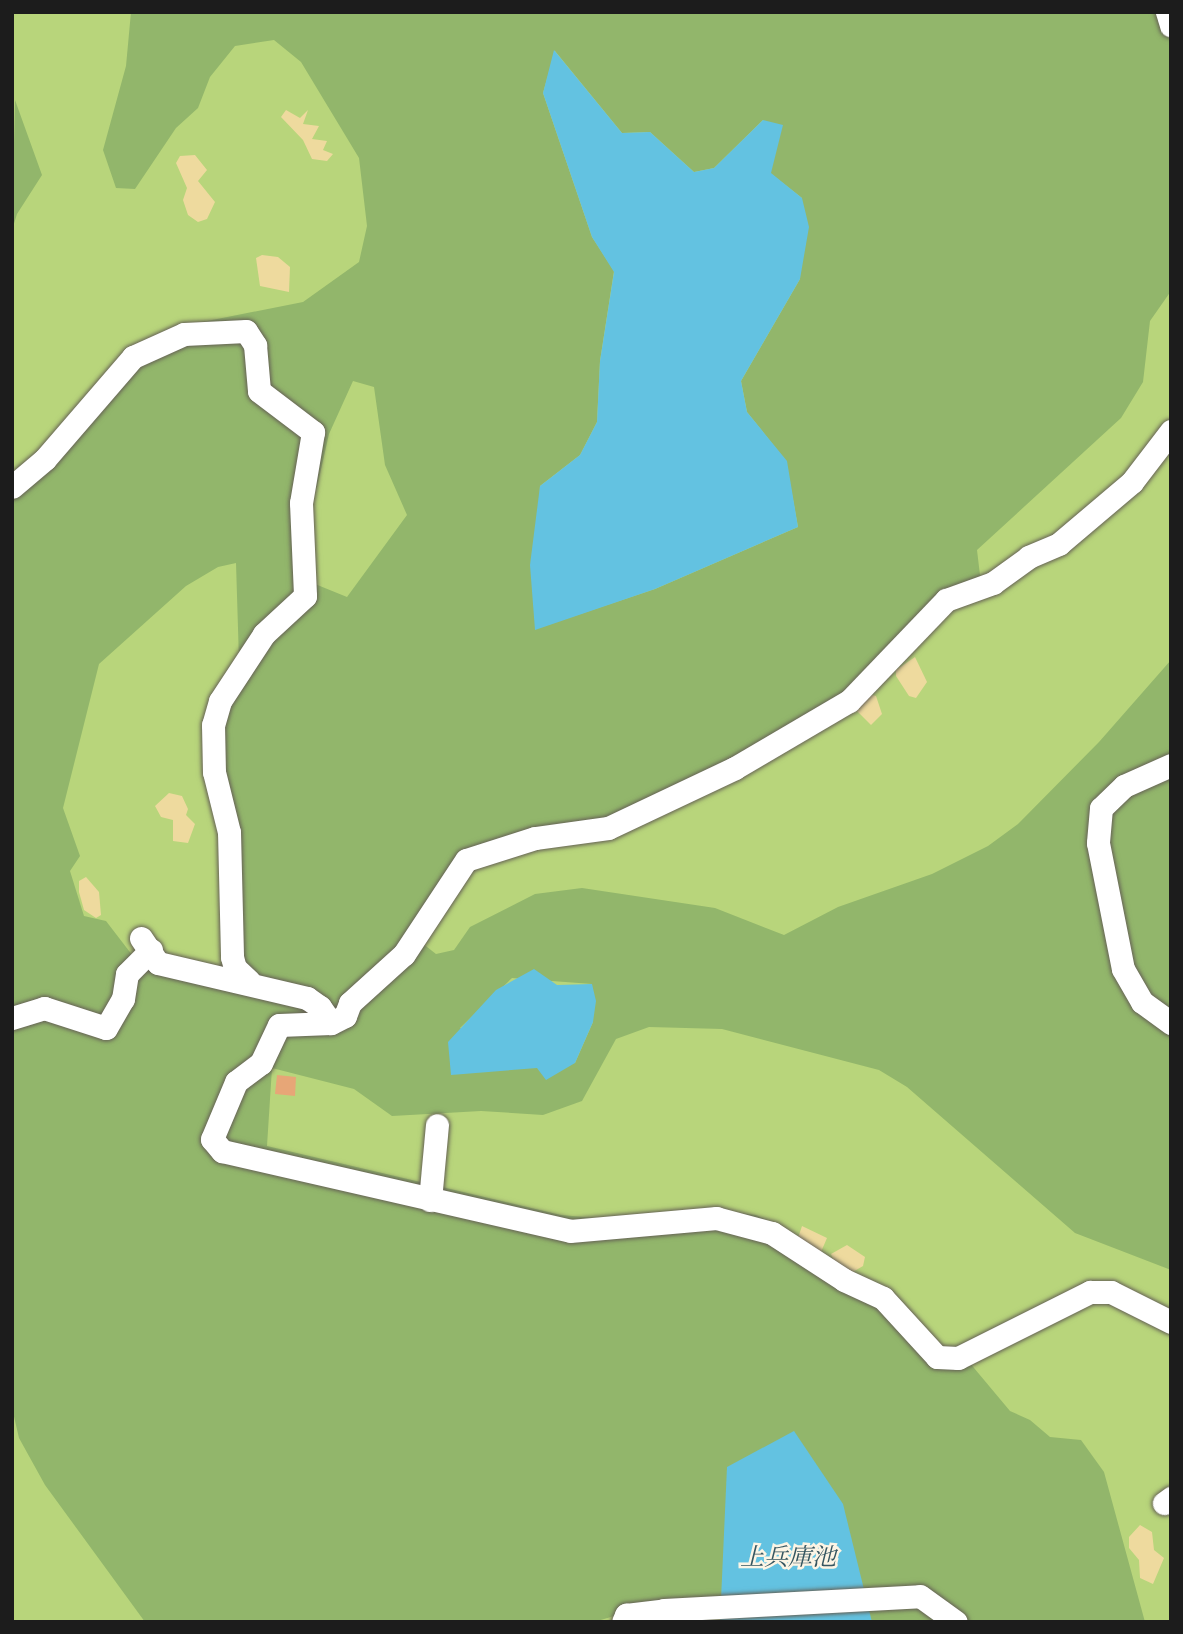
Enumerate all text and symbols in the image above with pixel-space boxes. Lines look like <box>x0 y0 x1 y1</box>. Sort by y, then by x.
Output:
water label: 上兵庫池 <box>740 1543 836 1571</box>

